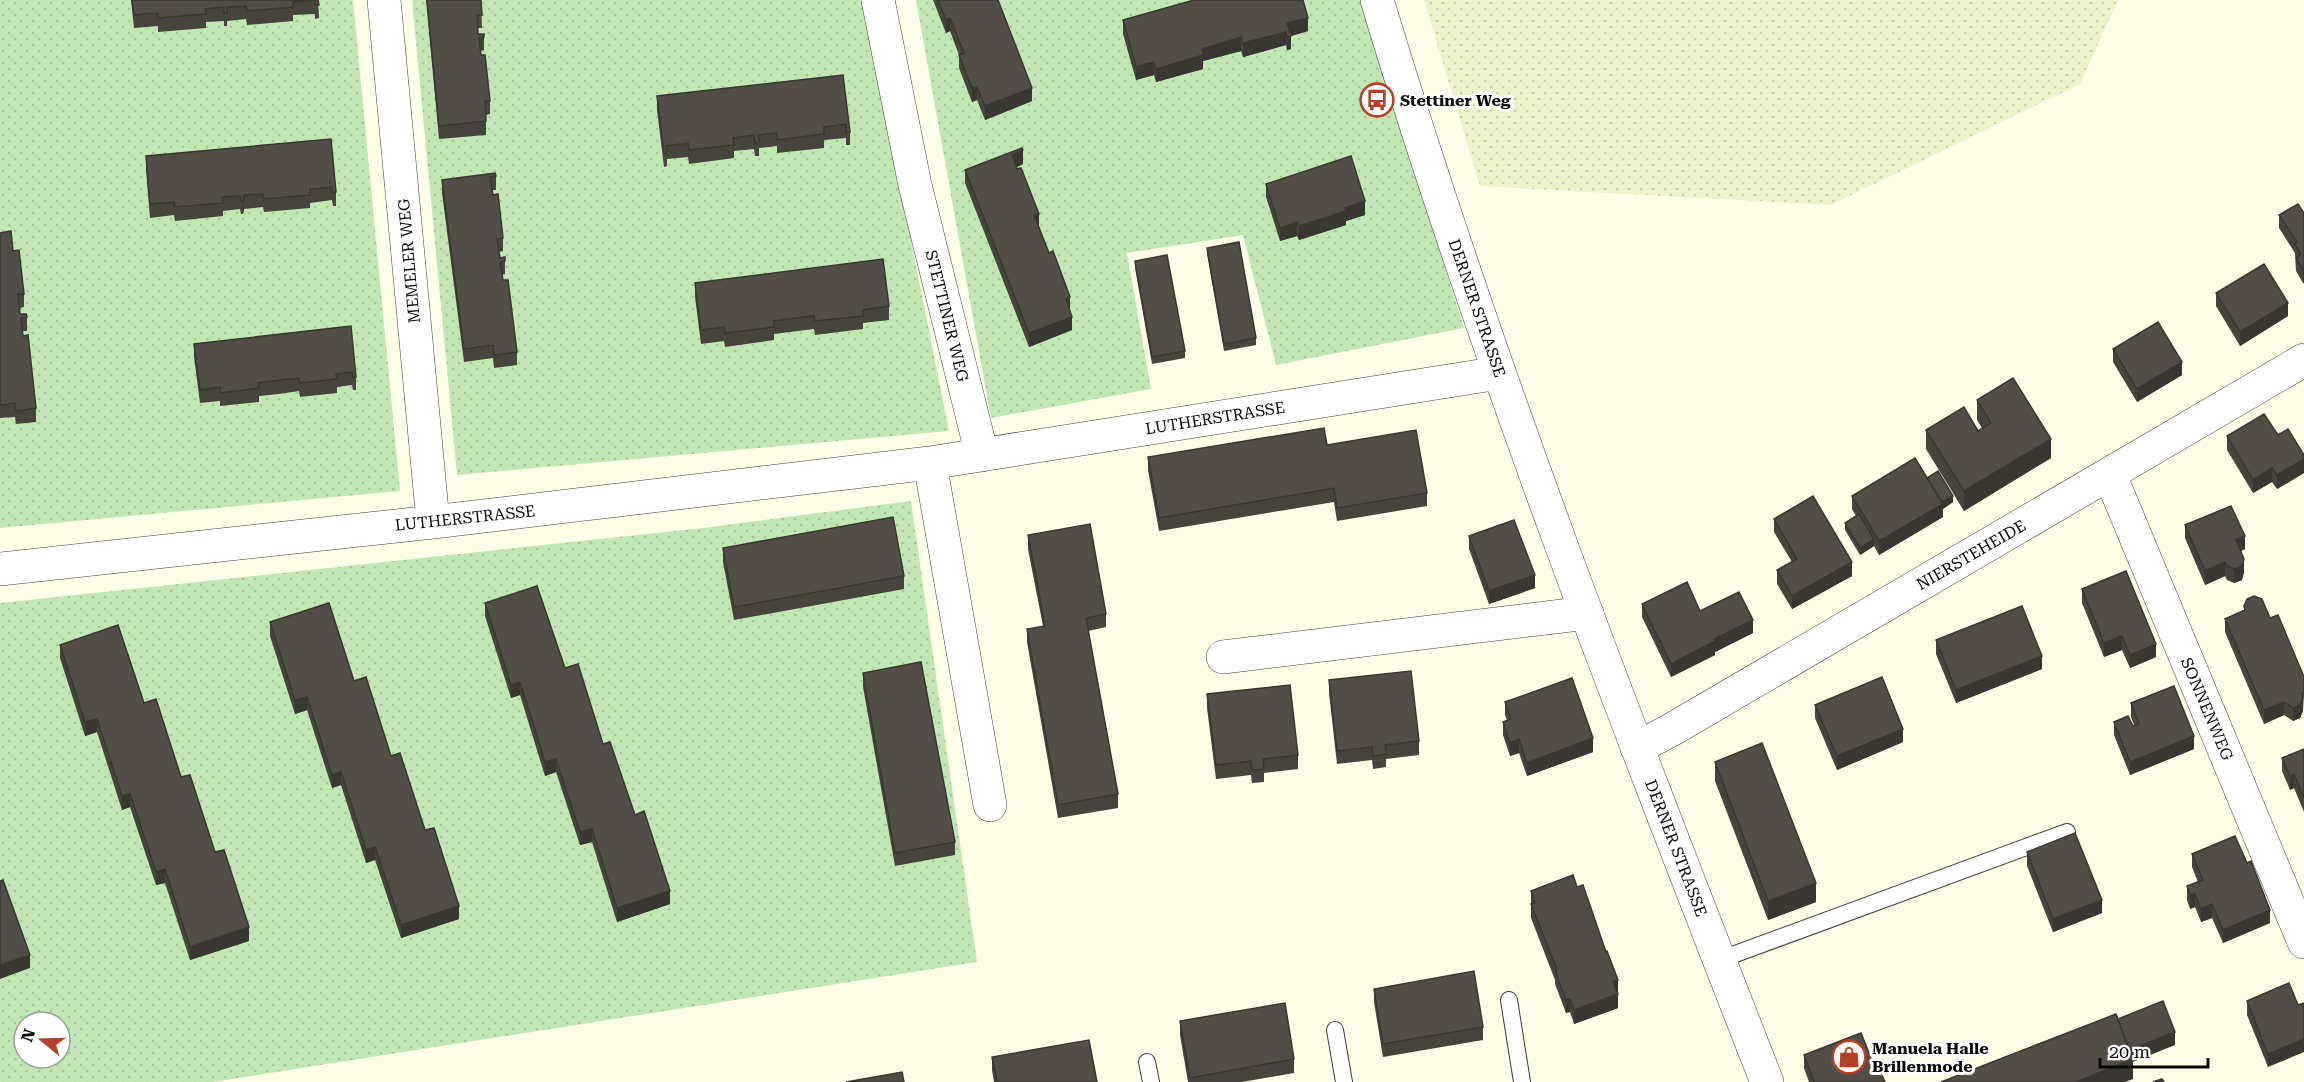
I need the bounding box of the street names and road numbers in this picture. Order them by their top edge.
street label: MEMELER WEG [394,197,424,324]
street label: DERNER STRASSE [1444,236,1510,380]
street label: STETTINER WEG [921,248,973,384]
street label: LUTHERSTRASSE [1144,398,1286,438]
street label: LUTHERSTRASSE [394,501,536,535]
street label: NIERSTEHEIDE [1913,516,2029,594]
street label: SONNENWEG [2177,655,2237,764]
street label: DERNER STRASSE [1641,777,1711,919]

